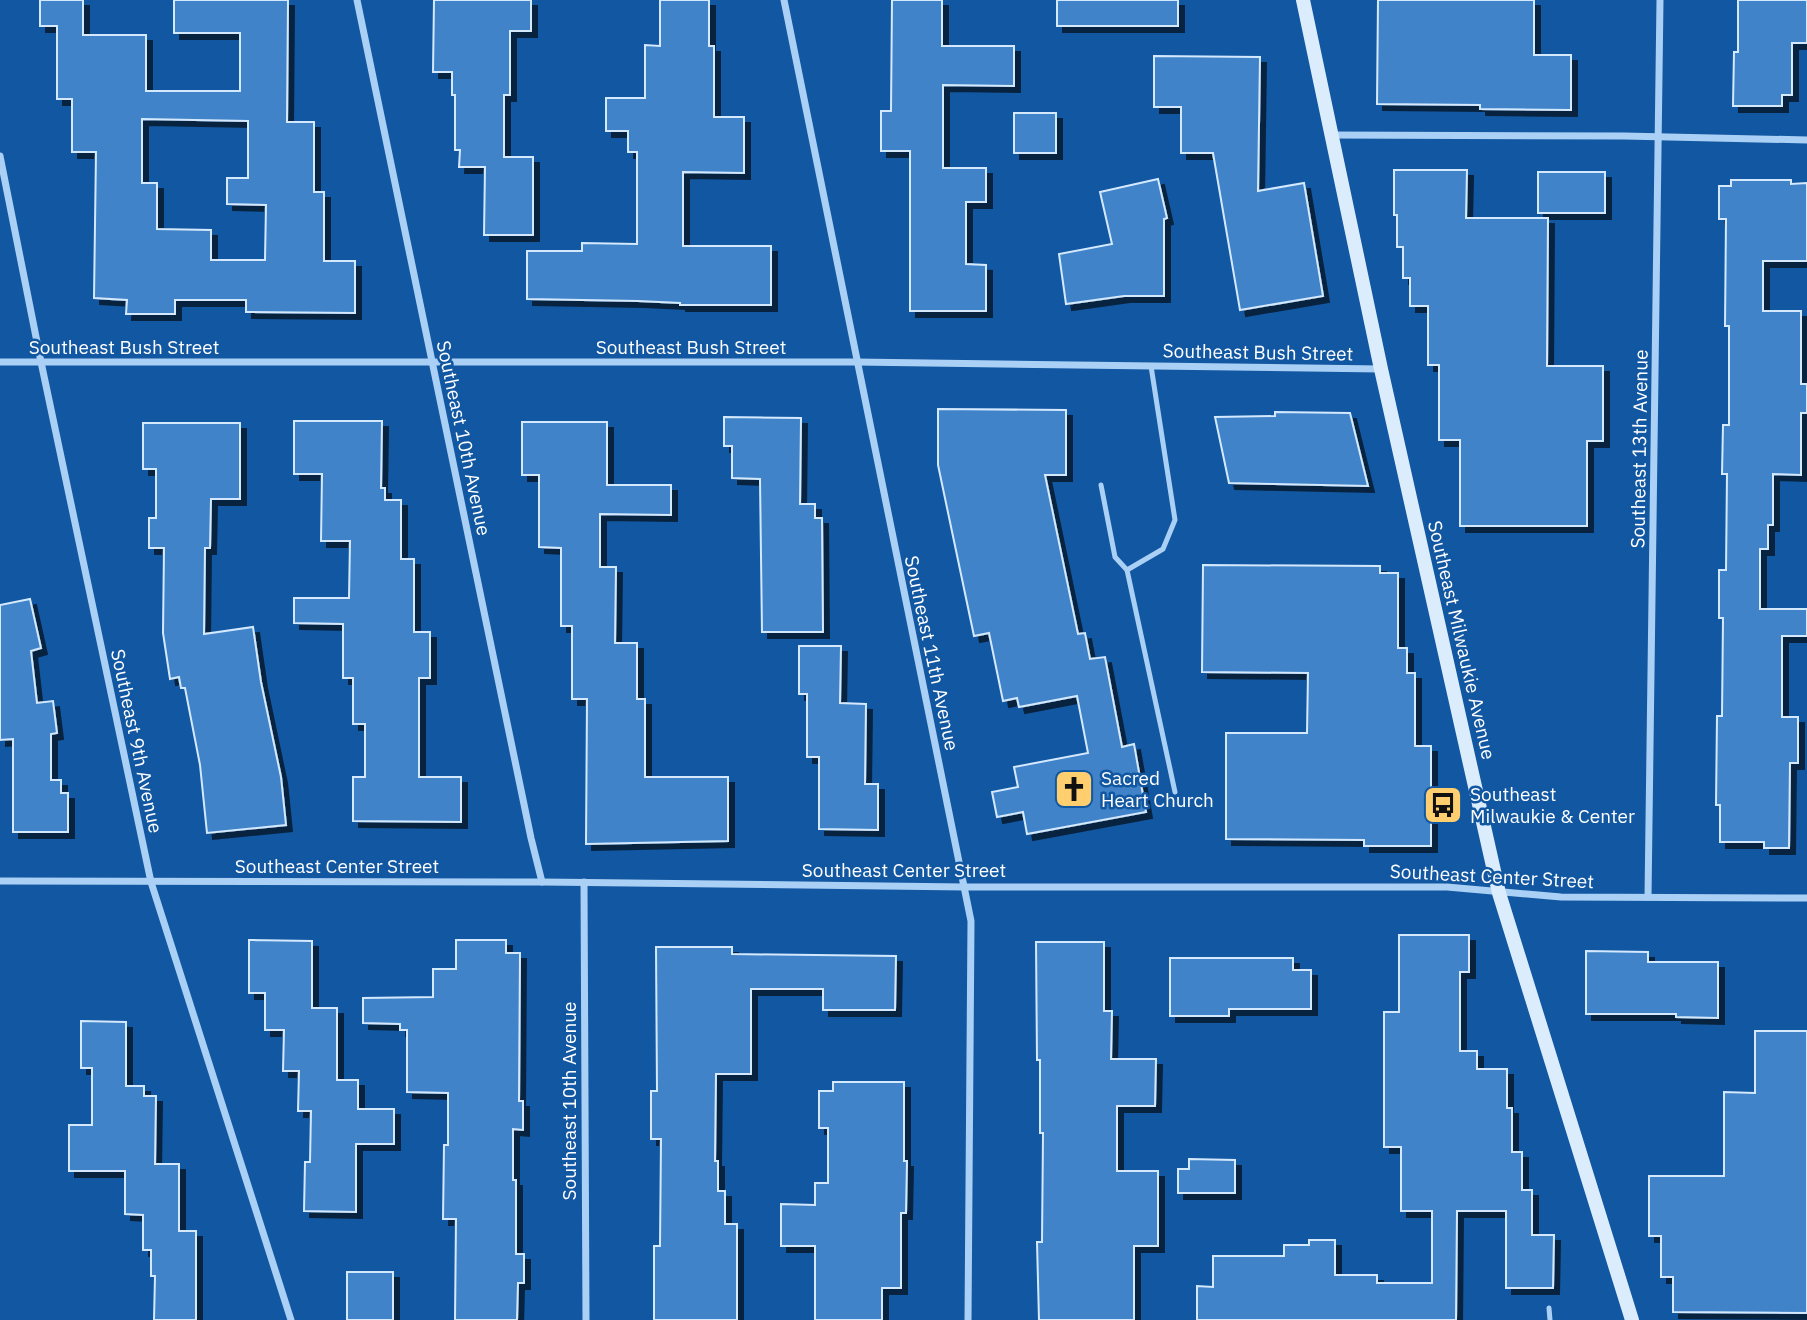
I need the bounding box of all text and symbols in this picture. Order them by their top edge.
street label: Southeast Bush Street [29,335,219,359]
street label: Southeast Bush Street [596,335,786,359]
street label: Southeast 10th Avenue [432,338,496,538]
street label: Southeast Bush Street [1162,338,1354,366]
street label: Southeast 13th Avenue [1625,349,1653,549]
street label: Southeast Milwaukie Avenue [1423,518,1501,762]
street label: Southeast 11th Avenue [900,553,964,753]
street label: Southeast 9th Avenue [106,647,168,835]
place label: Sacred Heart Church [1101,766,1214,812]
church icon: Sacred Heart Church [1053,768,1095,810]
place label: Southeast Milwaukie & Center [1470,782,1635,828]
bus stop icon: Southeast Milwaukie & Center [1422,784,1464,826]
street label: Southeast Center Street [235,854,439,878]
street label: Southeast Center Street [802,858,1006,882]
street label: Southeast Center Street [1389,859,1595,893]
street label: Southeast 10th Avenue [557,1002,581,1200]

